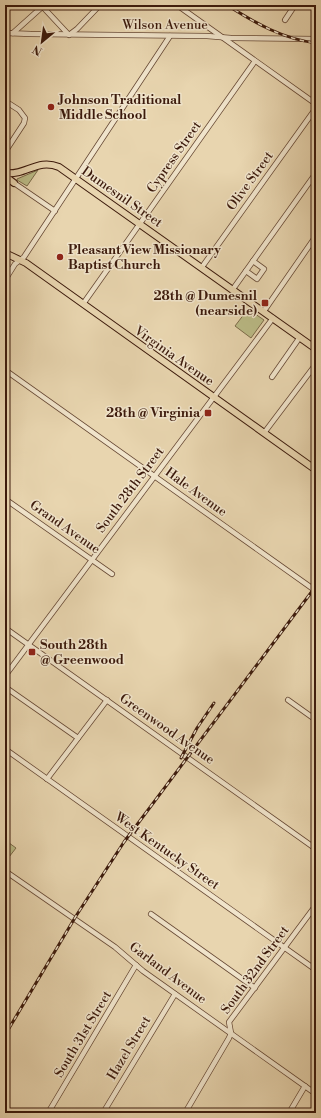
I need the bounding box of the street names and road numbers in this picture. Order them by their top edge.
street label: Wilson Avenue [121,17,208,33]
street label: Cypress Street [143,118,205,196]
street label: Olive Street [223,148,277,214]
street label: Dumesnil Street [78,163,166,231]
street label: Virginia Avenue [130,322,217,390]
street label: South 28th Street [93,444,168,536]
street label: Hale Avenue [162,464,231,520]
street label: Grand Avenue [27,497,104,557]
street label: Greenwood Avenue [116,690,218,768]
street label: West Kentucky Street [111,808,223,893]
street label: South 32nd Street [218,922,293,1017]
street label: Garland Avenue [126,939,210,1008]
street label: South 31st Street [51,987,115,1080]
street label: Hazel Street [104,1013,155,1083]

